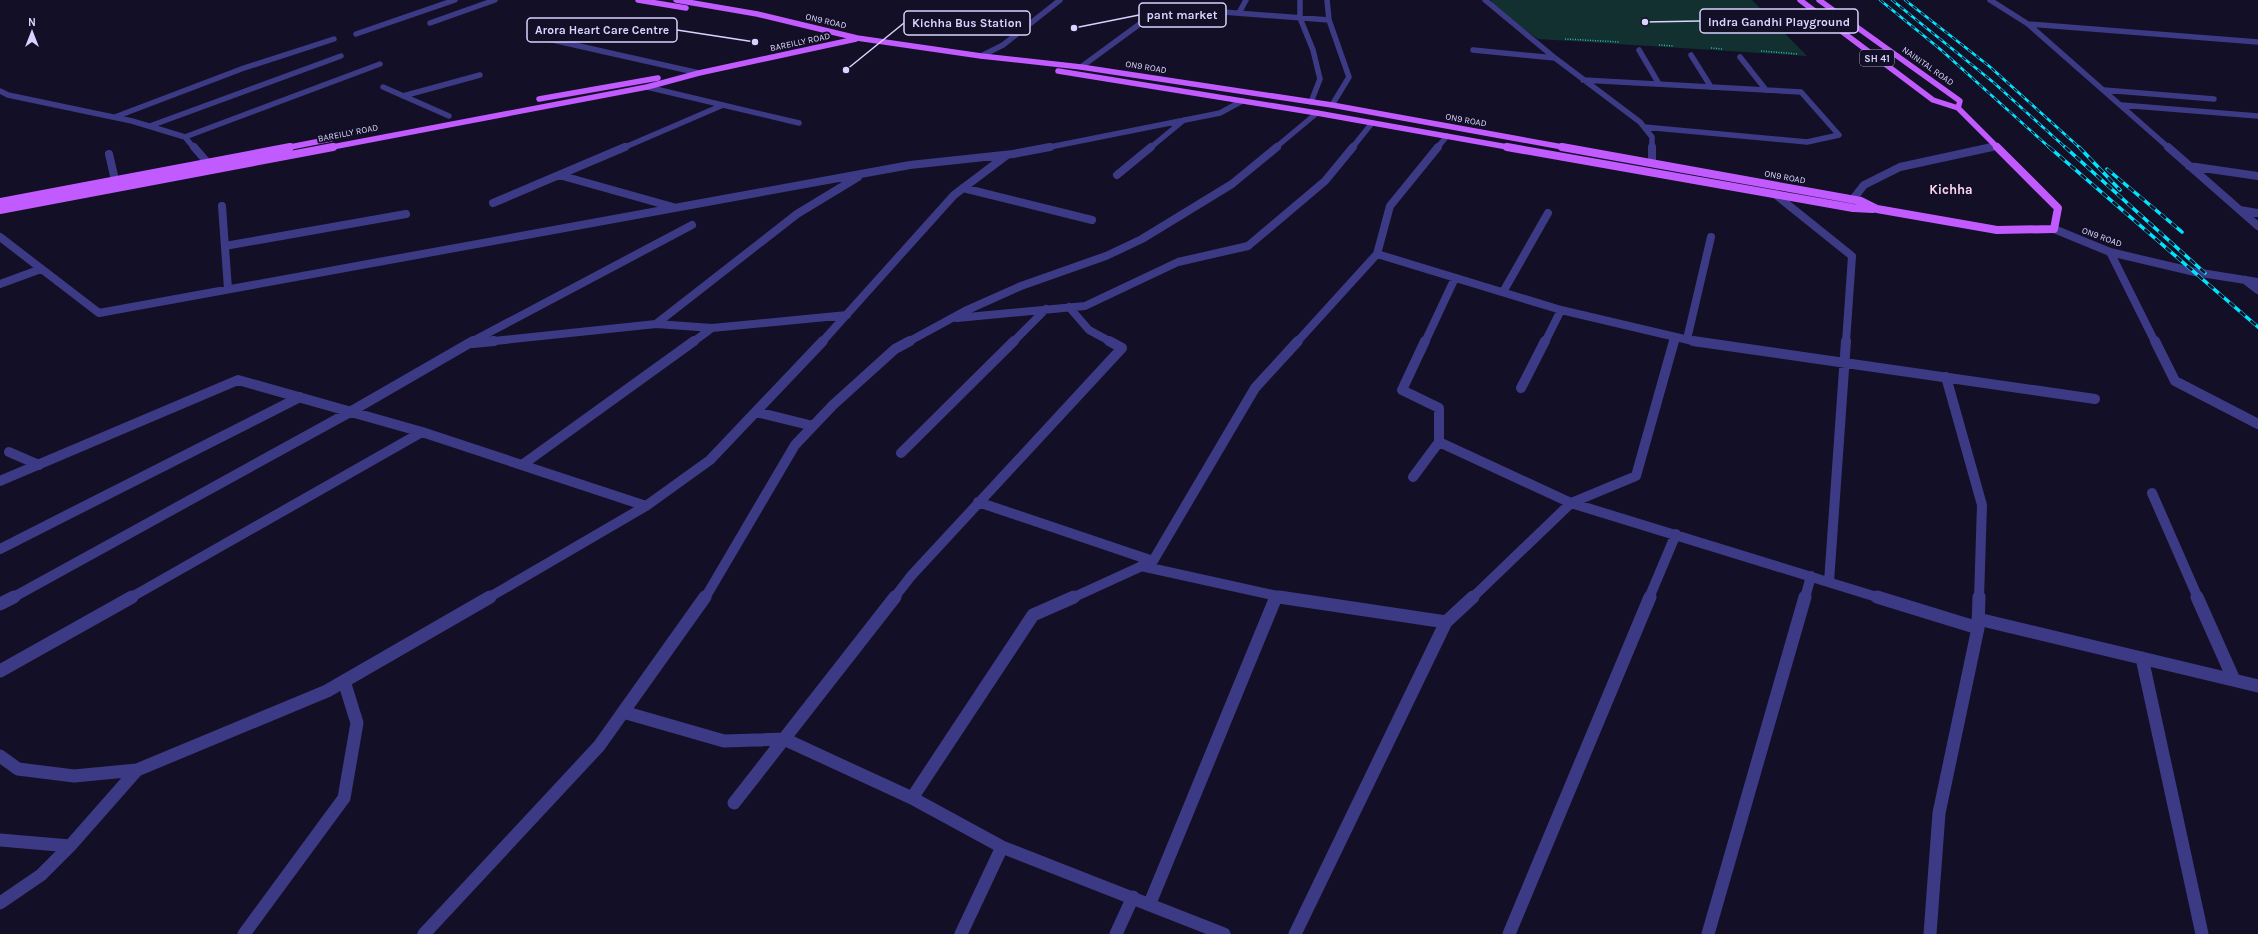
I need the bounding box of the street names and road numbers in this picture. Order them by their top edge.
street label: ON9 ROAD [805,11,848,31]
street label: BAREILLY ROAD [769,31,831,53]
street label: NAINITAL ROAD [1900,45,1956,88]
road number: SH 41 [1860,50,1894,66]
street label: ON9 ROAD [1125,59,1167,75]
street label: ON9 ROAD [1445,111,1487,129]
street label: BAREILLY ROAD [317,122,379,144]
street label: ON9 ROAD [1764,168,1806,186]
street label: ON9 ROAD [2081,225,2123,249]

